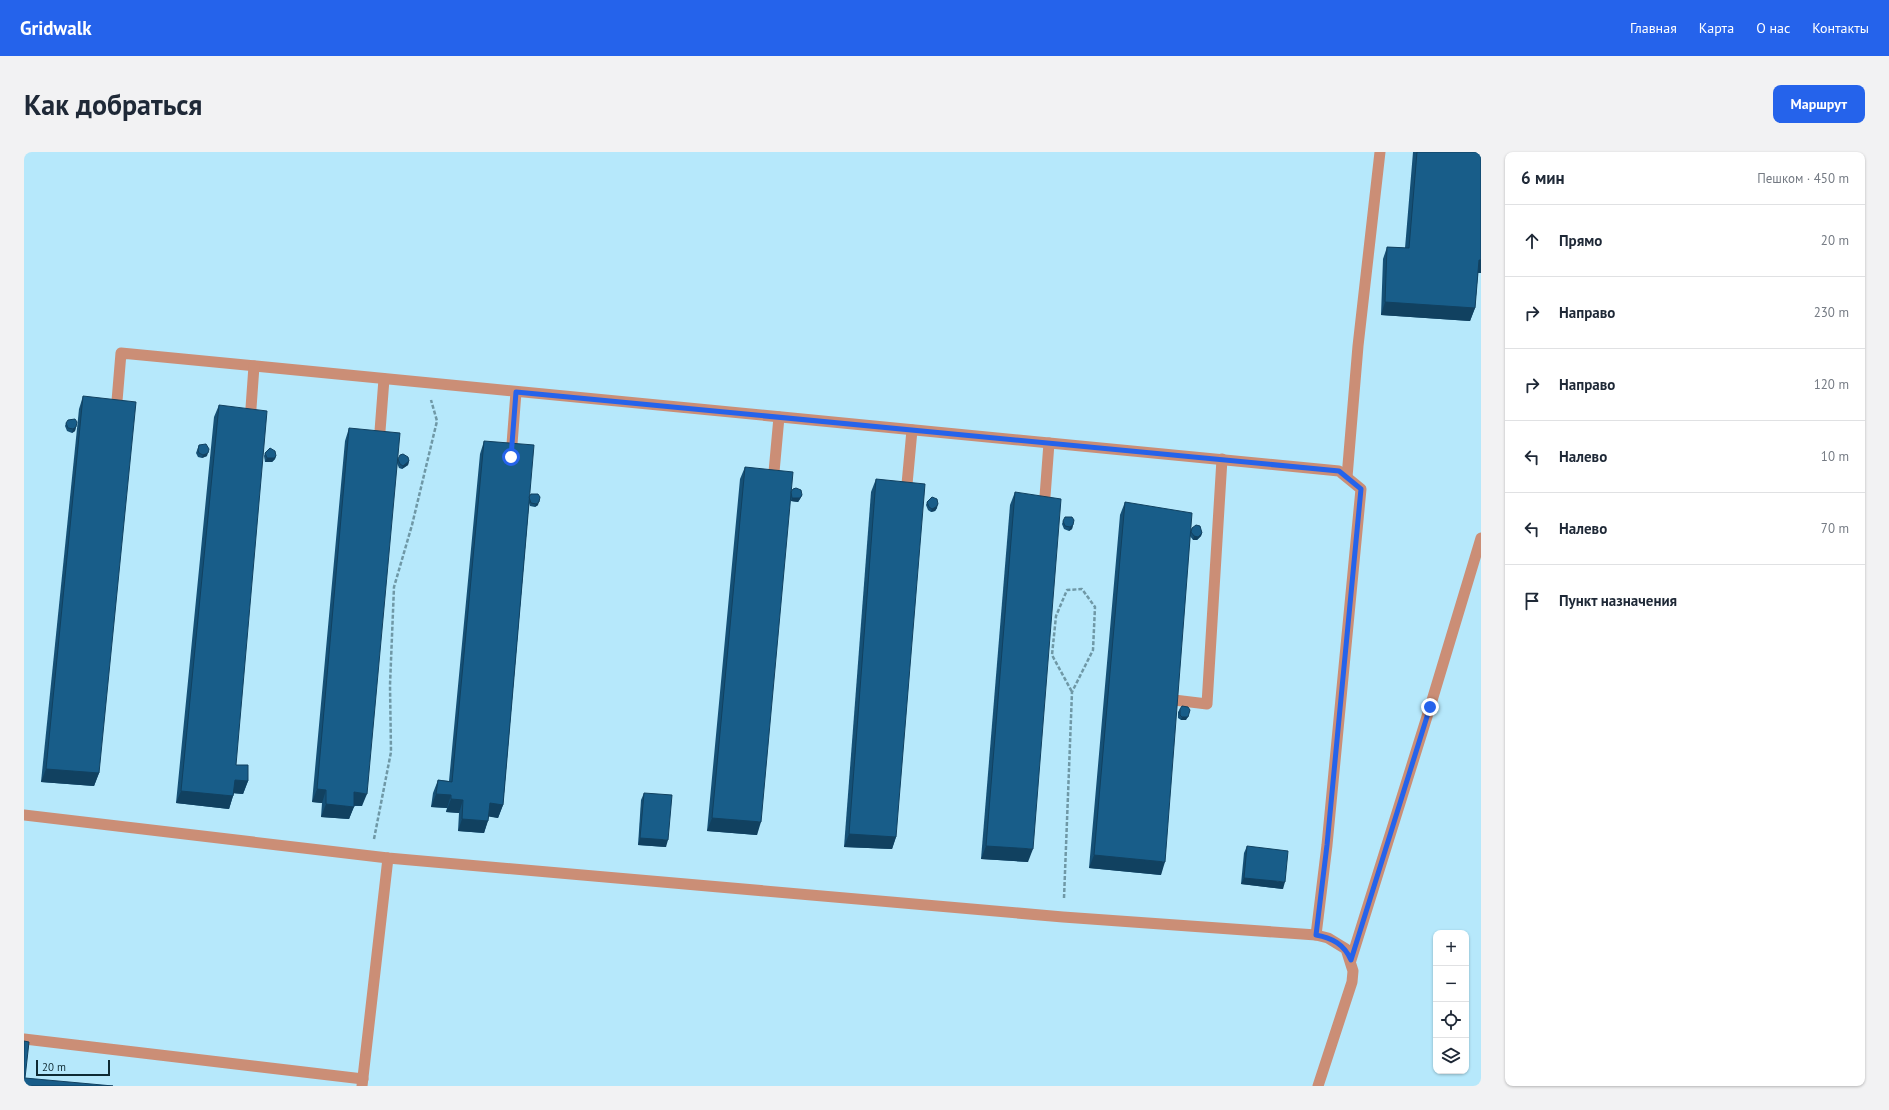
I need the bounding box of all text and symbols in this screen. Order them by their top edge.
text: Gridwalk [20,16,92,40]
text: Главная [1630,19,1677,37]
text: Карта [1699,19,1734,37]
text: О нас [1756,19,1790,37]
text: Контакты [1812,19,1869,37]
button: Маршрут [1773,85,1865,123]
text: Как добраться [24,86,202,123]
text: 6 мин [1521,167,1565,189]
text: Пешком · 450 m [1757,170,1849,187]
icon: ahead [1521,230,1543,252]
text: Прямо [1559,231,1602,250]
text: 20 m [1821,232,1849,249]
icon: right [1521,302,1543,324]
text: Направо [1559,303,1615,322]
text: 230 m [1814,304,1849,321]
icon: right [1521,374,1543,396]
text: Направо [1559,375,1615,394]
text: 120 m [1814,376,1849,393]
icon: left [1521,446,1543,468]
text: Налево [1559,447,1607,466]
route start [502,448,520,466]
text: 10 m [1821,448,1849,465]
icon: left [1521,518,1543,540]
text: Налево [1559,519,1607,538]
text: 70 m [1821,520,1849,537]
icon: arrive [1521,590,1543,612]
text: Пункт назначения [1559,591,1677,610]
route end [1421,698,1439,716]
map controls [1433,930,1469,1074]
button: + [1433,930,1469,966]
button: − [1433,966,1469,1002]
button: locate [1433,1002,1469,1038]
button: layers [1433,1038,1469,1074]
scale bar [36,1058,110,1077]
text: 20 m [42,1060,66,1074]

